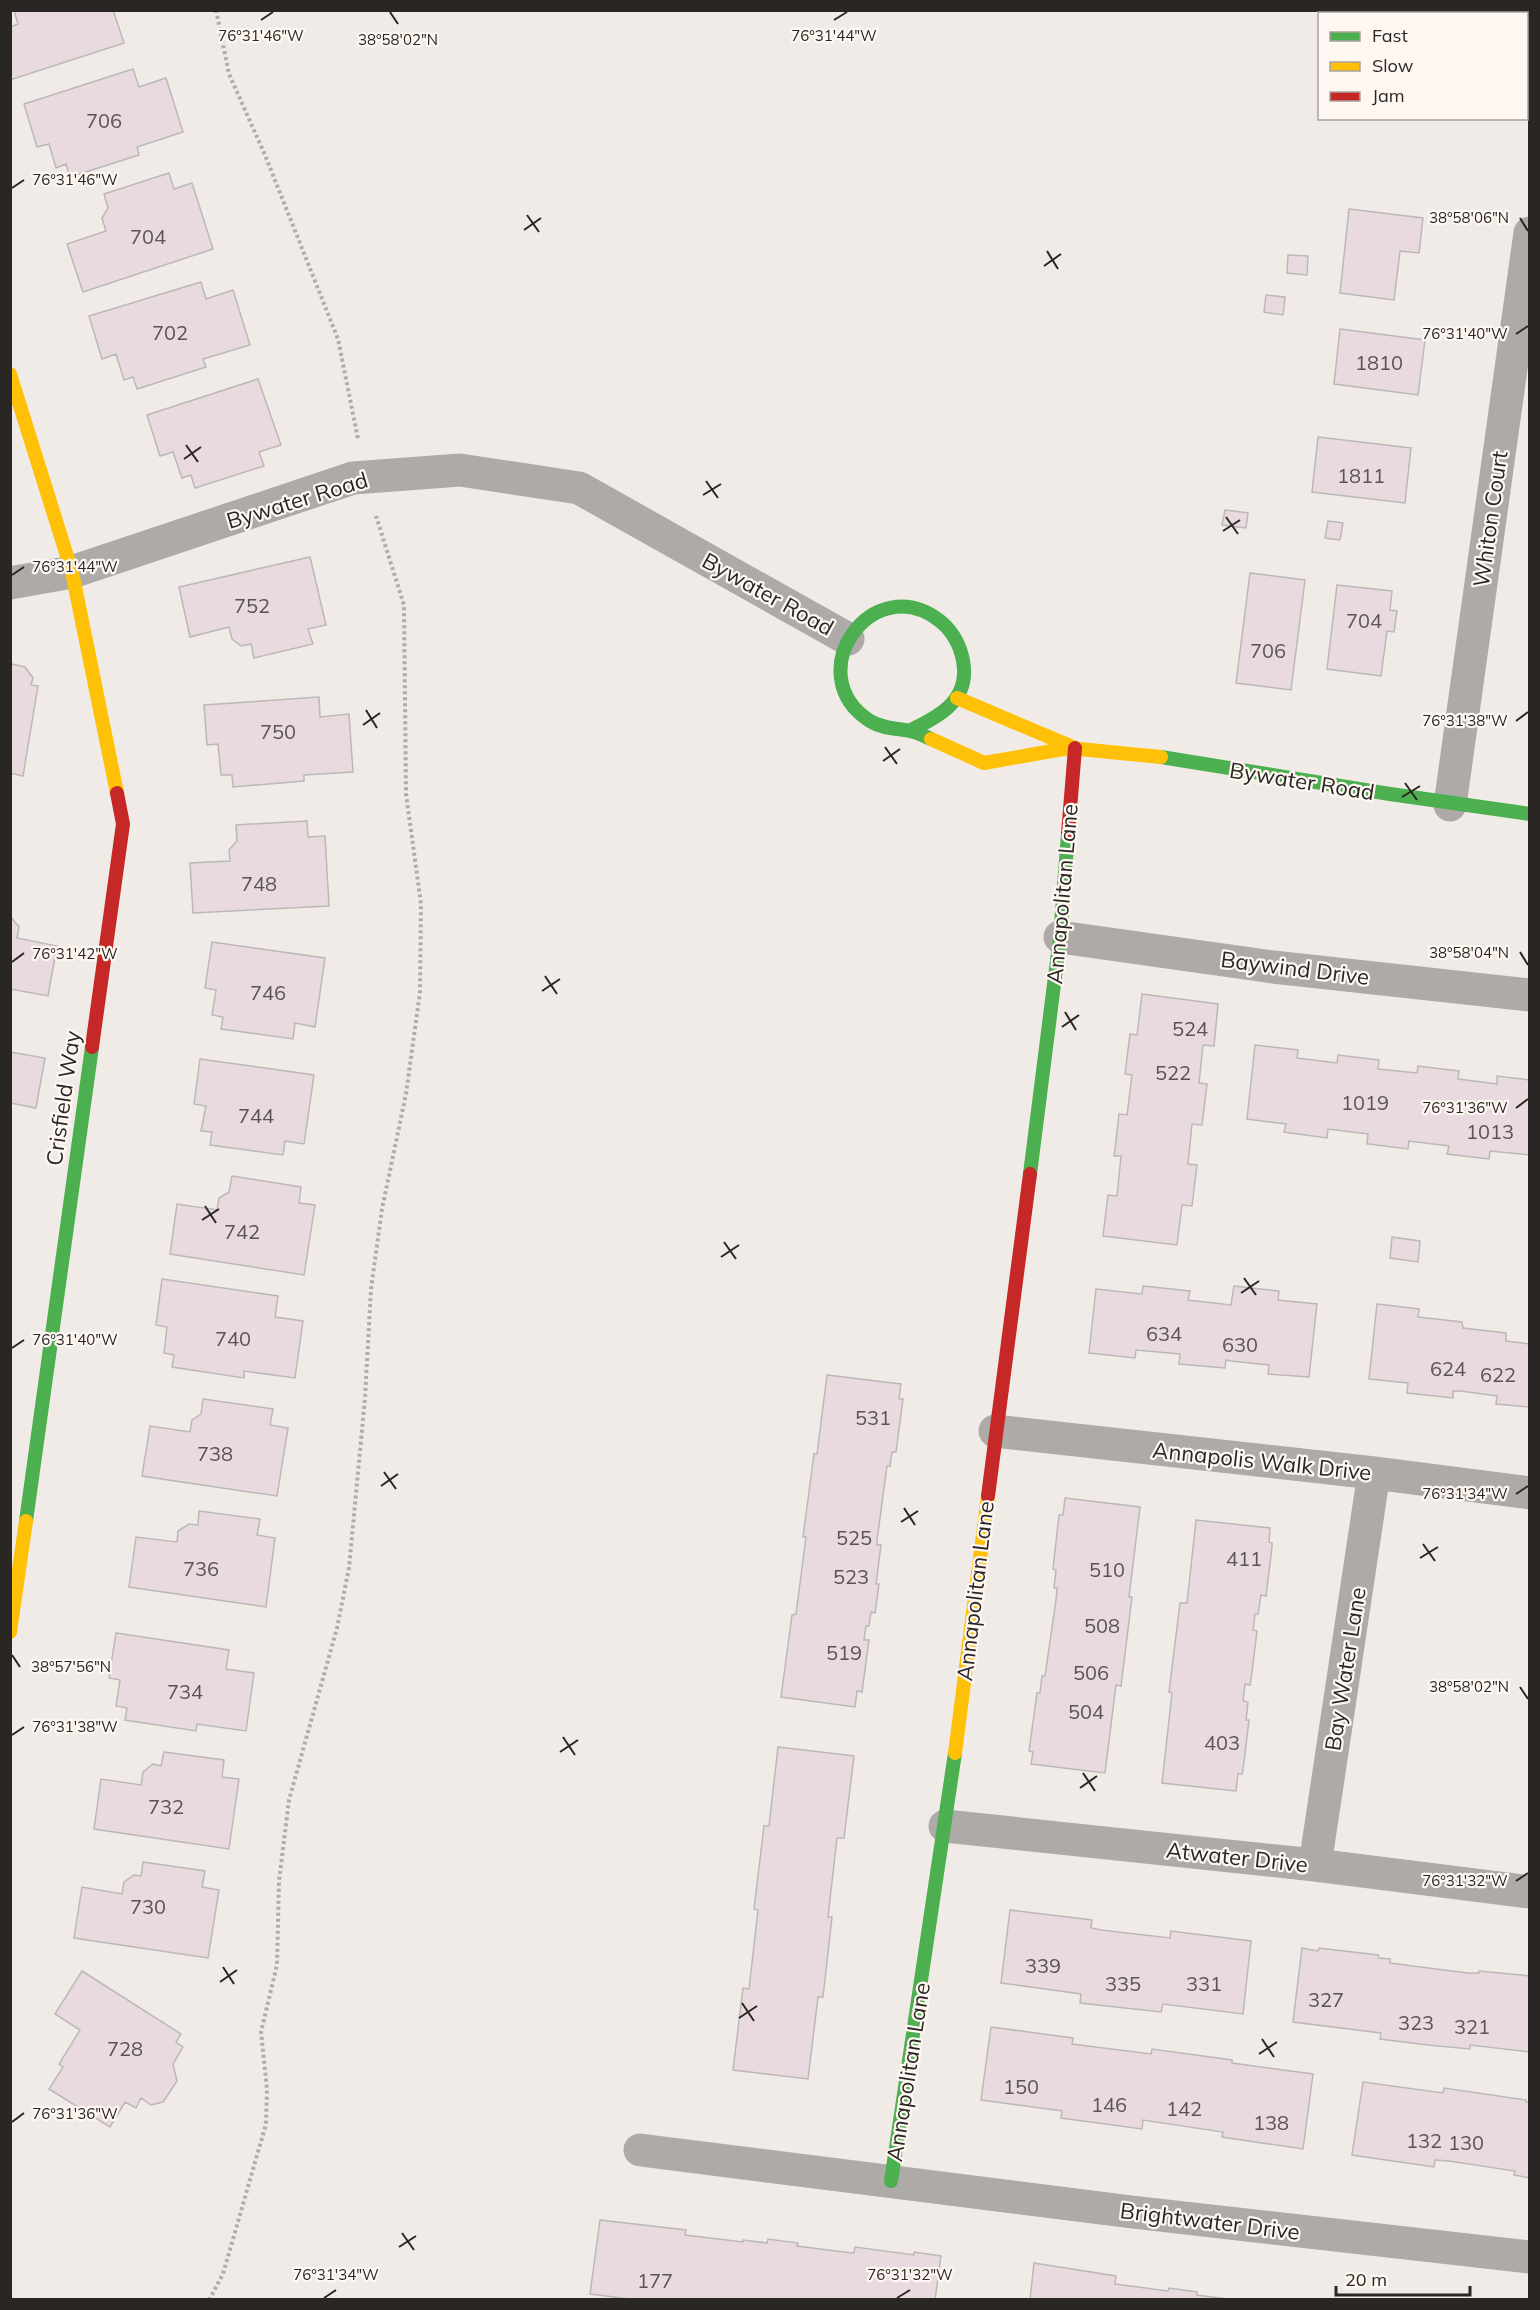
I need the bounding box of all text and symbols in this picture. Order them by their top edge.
legend [1318,12,1528,120]
text: Fast [1372,24,1408,47]
text: 76°31'46"W [218,26,304,45]
text: 76°31'44"W [791,26,877,45]
text: 38°58'02"N [358,30,438,49]
text: Slow [1372,54,1414,77]
text: Jam [1372,84,1405,107]
house number: 706 [86,108,122,133]
text: 76°31'46"W [32,170,118,189]
text: 38°58'06"N [1429,208,1509,227]
house number: 704 [130,224,166,249]
house number: 702 [152,320,188,345]
text: 76°31'40"W [1422,324,1508,343]
house number: 1810 [1355,350,1403,375]
street label: Whiton Court [1467,449,1513,589]
house number: 1811 [1337,463,1385,488]
street label: Bywater Road [223,465,371,535]
street label: Bywater Road [697,546,839,642]
text: 76°31'44"W [32,557,118,576]
house number: 752 [234,593,270,618]
house number: 704 [1346,608,1382,633]
house number: 706 [1250,638,1286,663]
text: 76°31'38"W [1422,711,1508,730]
house number: 750 [260,719,296,744]
street label: Bywater Road [1228,756,1376,806]
street label: Annapolitan Lane [1040,803,1084,985]
house number: 748 [241,871,277,896]
text: 38°58'04"N [1429,943,1509,962]
text: 76°31'42"W [32,944,118,963]
street label: Baywind Drive [1219,945,1371,991]
house number: 746 [250,980,286,1005]
house number: 524 [1172,1016,1208,1041]
street label: Crisfield Way [40,1028,86,1167]
house number: 522 [1155,1060,1191,1085]
house number: 1019 [1341,1090,1389,1115]
text: 76°31'36"W [1422,1098,1508,1117]
house number: 744 [238,1103,274,1128]
house number: 1013 [1466,1119,1514,1144]
house number: 742 [224,1219,260,1244]
house number: 634 [1146,1321,1182,1346]
house number: 740 [215,1326,251,1351]
text: 76°31'40"W [32,1330,118,1349]
house number: 630 [1222,1332,1258,1357]
house number: 624 [1430,1356,1466,1381]
house number: 622 [1480,1362,1516,1387]
house number: 531 [855,1405,891,1430]
street label: Annapolis Walk Drive [1151,1436,1373,1486]
house number: 738 [197,1441,233,1466]
text: 76°31'34"W [1422,1484,1508,1503]
street label: Annapolitan Lane [950,1499,1000,1683]
house number: 525 [836,1525,872,1550]
house number: 411 [1226,1546,1262,1571]
house number: 736 [183,1556,219,1581]
house number: 510 [1089,1557,1125,1582]
house number: 523 [833,1564,869,1589]
street label: Bay Water Lane [1318,1585,1372,1753]
house number: 508 [1084,1613,1120,1638]
house number: 519 [826,1640,862,1665]
text: 38°57'56"N [31,1657,111,1676]
house number: 506 [1073,1660,1109,1685]
text: 38°58'02"N [1429,1677,1509,1696]
house number: 734 [167,1679,203,1704]
house number: 504 [1068,1699,1104,1724]
text: 76°31'38"W [32,1717,118,1736]
house number: 403 [1204,1730,1240,1755]
house number: 732 [148,1794,184,1819]
street label: Atwater Drive [1165,1836,1309,1878]
text: 76°31'32"W [1422,1871,1508,1890]
house number: 730 [130,1894,166,1919]
house number: 339 [1025,1953,1061,1978]
house number: 335 [1105,1971,1141,1996]
house number: 331 [1186,1971,1222,1996]
street label: Annapolitan Lane [880,1980,936,2164]
house number: 327 [1308,1987,1344,2012]
house number: 323 [1398,2010,1434,2035]
house number: 321 [1454,2014,1490,2039]
house number: 728 [107,2036,143,2061]
house number: 150 [1003,2074,1039,2099]
house number: 146 [1091,2092,1127,2117]
house number: 142 [1166,2096,1202,2121]
text: 76°31'36"W [32,2104,118,2123]
house number: 138 [1253,2110,1289,2135]
house number: 132 [1406,2128,1442,2153]
house number: 130 [1448,2130,1484,2155]
street label: Brightwater Drive [1119,2196,1301,2246]
scale bar [1336,2259,1470,2297]
text: 76°31'34"W [293,2265,379,2284]
text: 76°31'32"W [867,2265,953,2284]
house number: 177 [637,2268,673,2293]
text: 20 m [1345,2268,1387,2291]

